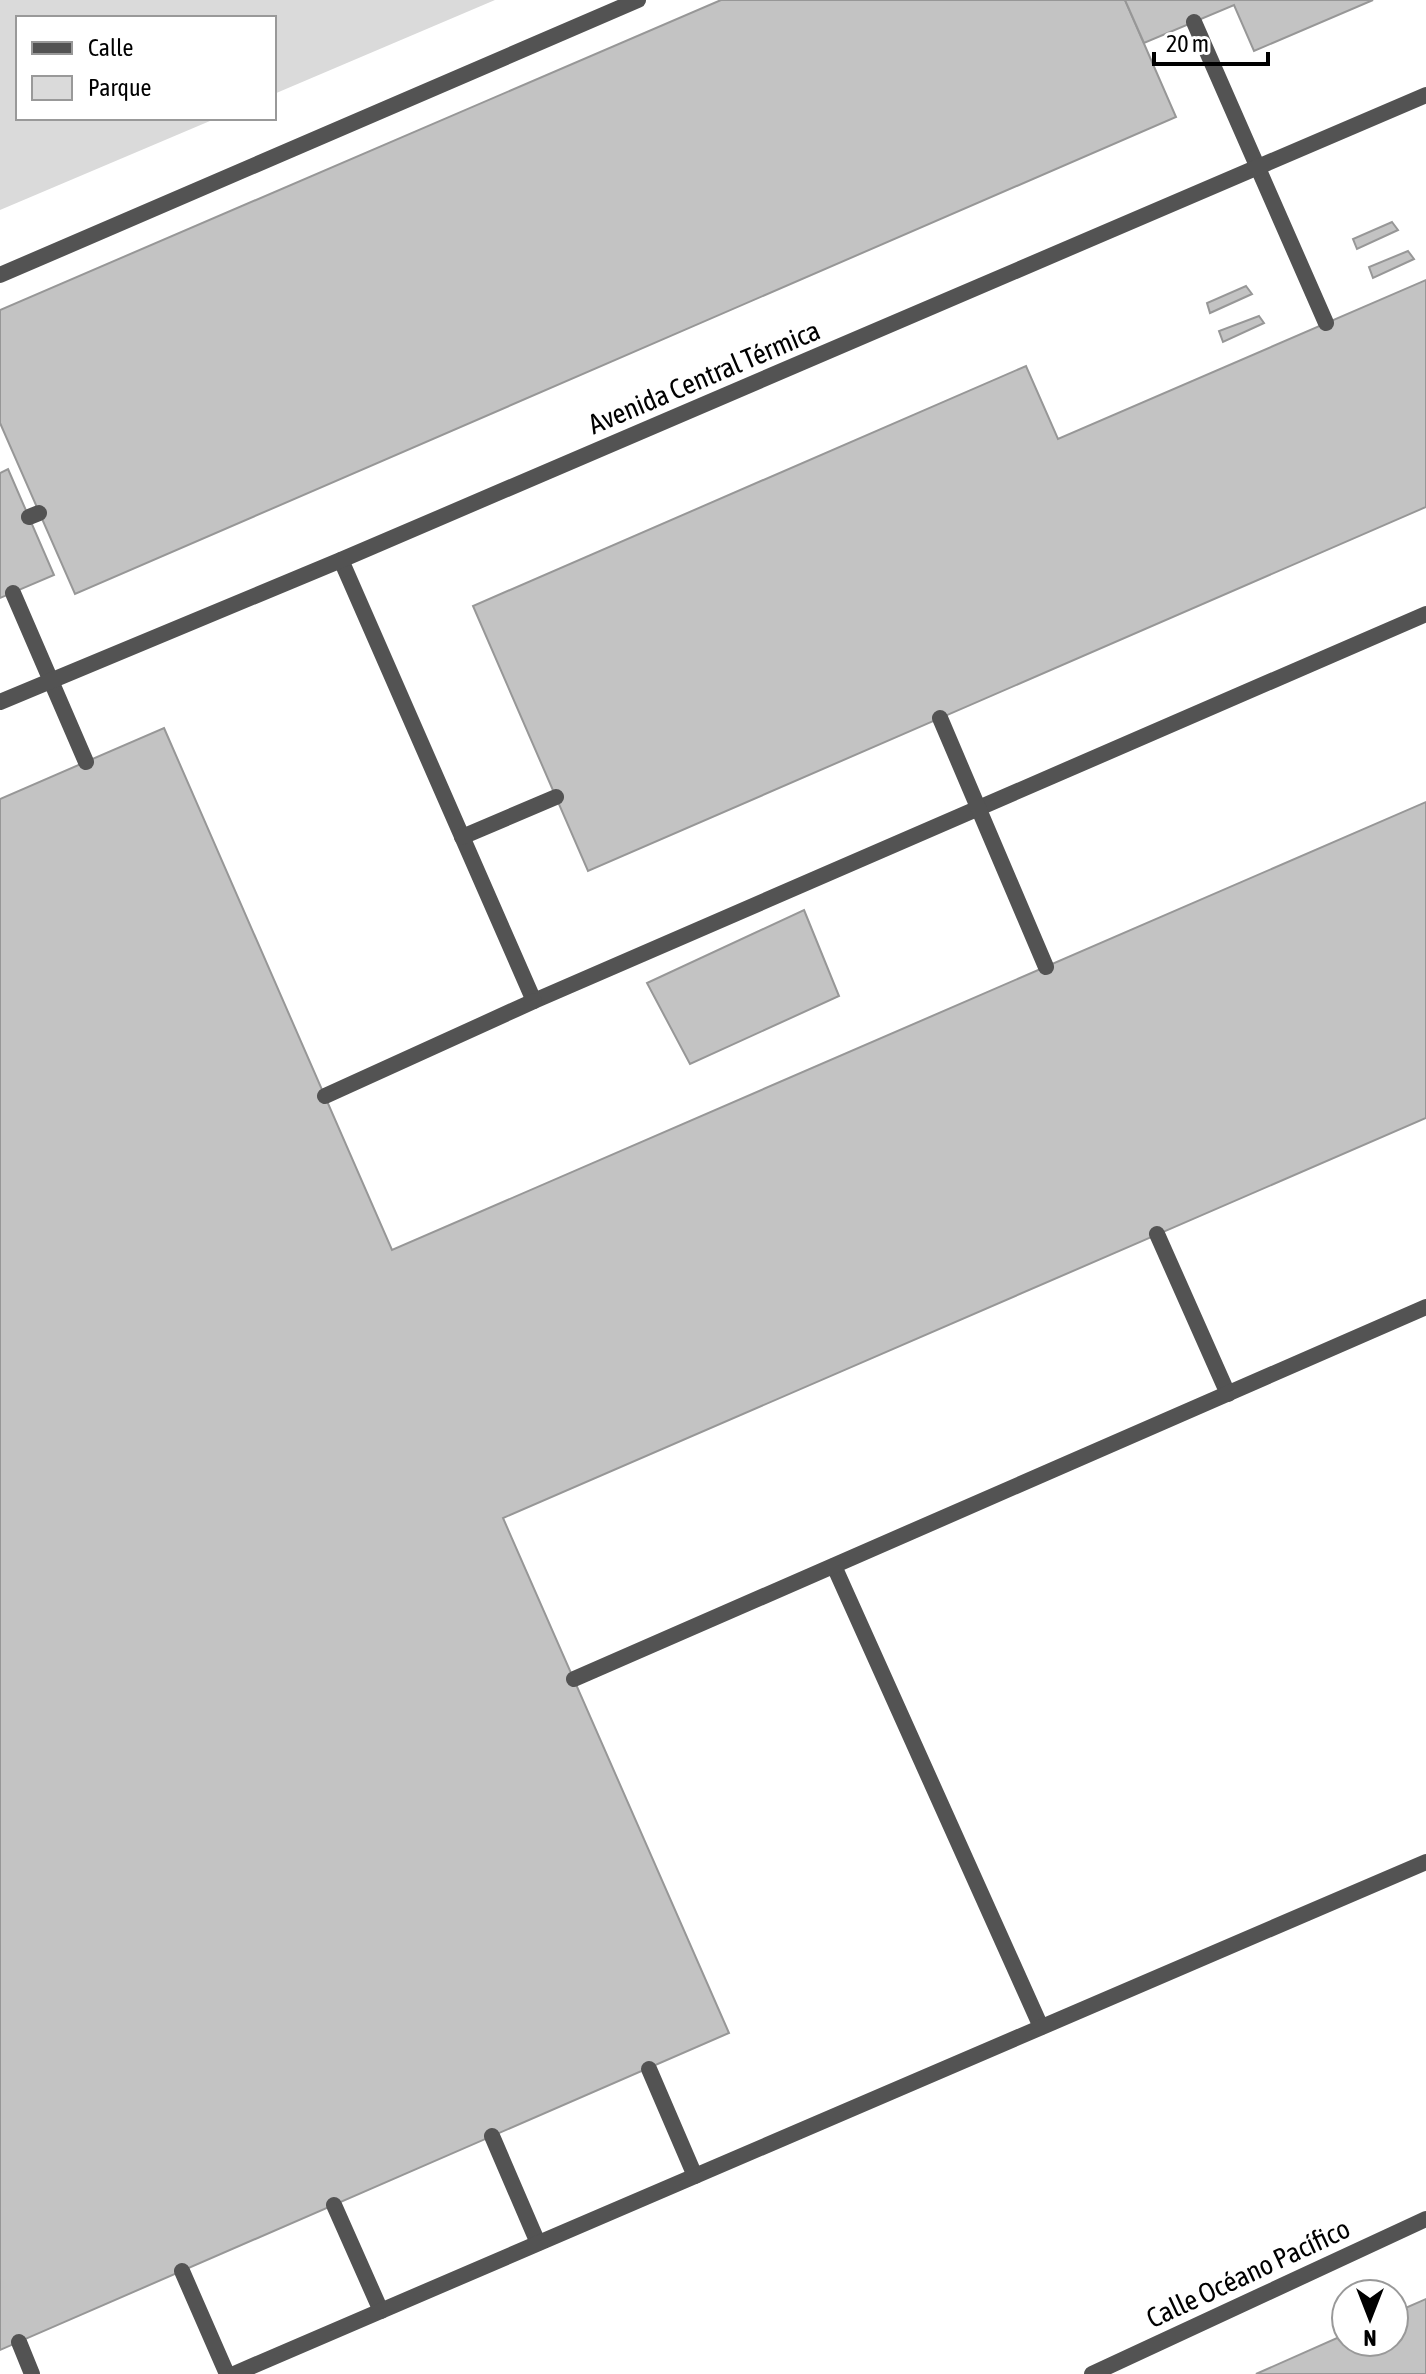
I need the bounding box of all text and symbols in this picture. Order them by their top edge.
legend [16,16,276,120]
scale bar [1154,16,1268,66]
text: 20 m [1166,30,1209,57]
text: Calle [88,34,133,61]
text: Parque [88,74,151,101]
street label: Avenida Central Térmica [583,314,825,440]
street label: Calle Océano Pacífico [1141,2212,1355,2334]
north arrow [1330,2278,1410,2358]
text: N [1364,2325,1376,2351]

